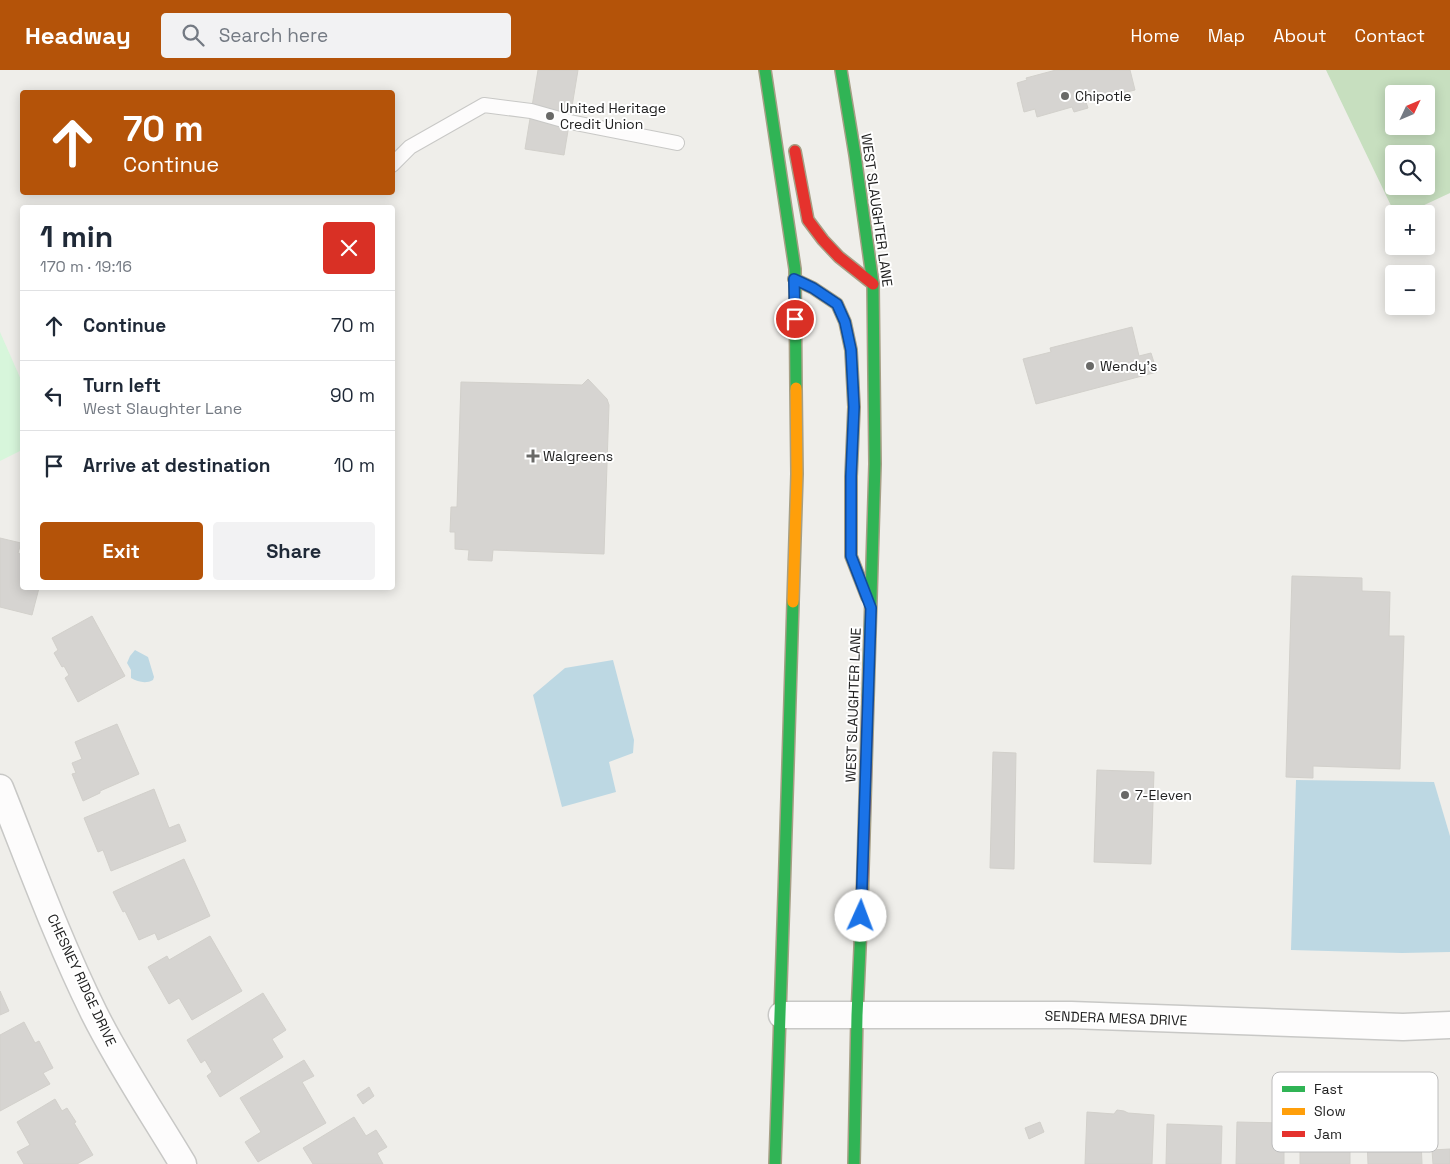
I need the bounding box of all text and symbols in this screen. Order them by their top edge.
search box [161,13,511,58]
text: Headway [25,20,131,51]
icon: search [179,21,207,49]
text: Search here [219,23,328,48]
text: Home [1131,24,1180,47]
text: Map [1208,24,1245,47]
text: About [1273,24,1327,47]
text: Contact [1355,24,1425,47]
north arrow [1385,85,1435,135]
map controls [1385,85,1435,315]
place label: Chipotle [1075,87,1132,105]
marker: Chipotle [1059,90,1071,102]
place label: United Heritage Credit Union [560,99,666,133]
text: 70 m [123,107,204,151]
icon: ahead [40,110,105,175]
marker: United Heritage Credit Union [544,110,556,122]
street label: WEST SLAUGHTER LANE [857,132,897,288]
button: search [1385,145,1435,195]
text: Continue [123,150,219,178]
button: + [1385,205,1435,255]
text: 1 min [40,217,113,256]
button: close [323,222,375,274]
text: 170 m · 19:16 [40,256,132,277]
button: − [1385,265,1435,315]
pin [774,298,816,340]
icon: arrive [781,305,809,333]
icon: ahead [40,312,68,340]
text: Continue [83,313,166,338]
text: 70 m [331,313,375,338]
place label: Wendy's [1100,357,1157,375]
marker: Wendy's [1084,360,1096,372]
text: Turn left [83,373,161,398]
icon: left [40,382,68,410]
text: 90 m [330,383,375,408]
text: West Slaughter Lane [83,398,242,419]
place label: Walgreens [543,447,613,465]
marker: Walgreens [527,450,539,462]
icon: arrive [40,452,68,480]
text: Arrive at destination [83,453,271,478]
text: 10 m [334,453,375,478]
button: Exit [40,522,203,580]
button: Share [213,522,375,580]
street label: WEST SLAUGHTER LANE [841,627,865,783]
place label: 7-Eleven [1135,786,1192,804]
marker: 7-Eleven [1119,789,1131,801]
position arrow [834,889,886,941]
street label: CHESNEY RIDGE DRIVE [43,911,121,1049]
street label: SENDERA MESA DRIVE [1044,1007,1188,1029]
legend [1272,1072,1438,1152]
text: Fast [1314,1080,1343,1098]
text: Slow [1314,1102,1346,1120]
text: Jam [1314,1125,1342,1143]

